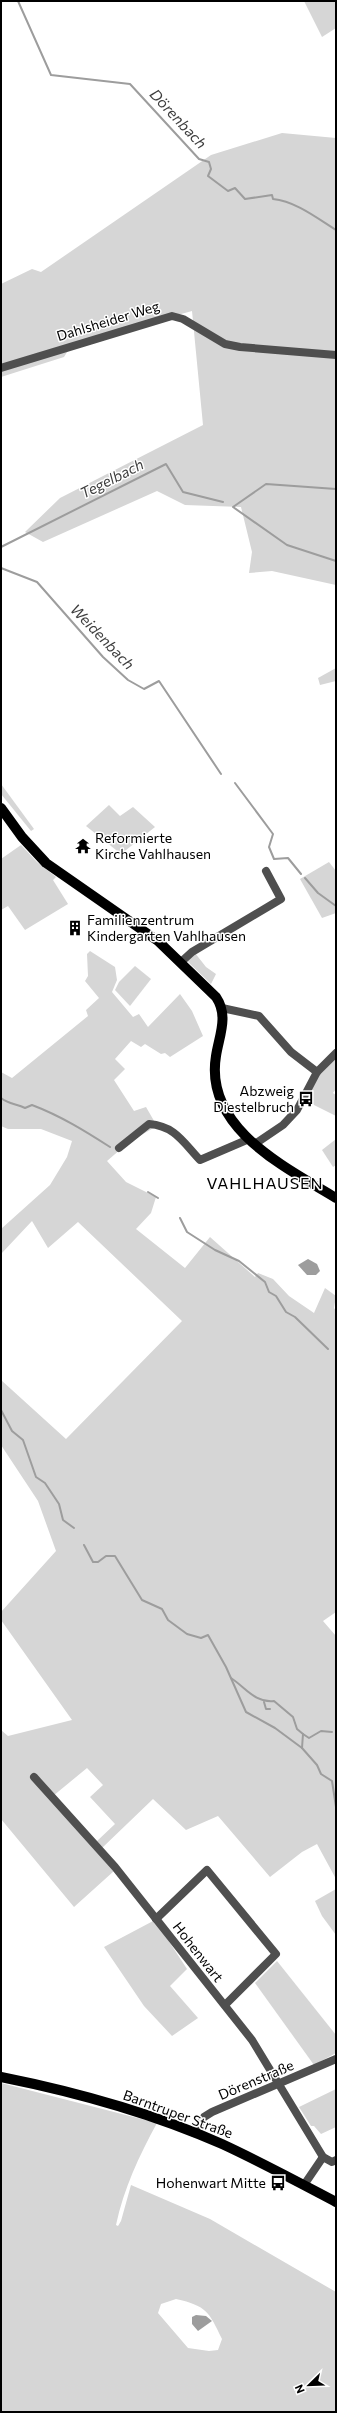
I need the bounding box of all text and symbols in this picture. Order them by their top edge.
water label: Dörenbach [147,85,211,152]
street label: Dahlsheider Weg [54,297,162,344]
water label: Tegelbach [77,454,146,502]
water label: Weidenbach [67,600,138,673]
place label: Reformierte Kirche Vahlhausen [95,829,211,862]
temple icon: Reformierte Kirche Vahlhausen [74,837,92,855]
place label: Familienzentrum Kindergarten Vahlhausen [87,911,246,944]
building icon: Familienzentrum Kindergarten Vahlhausen [66,919,84,937]
place label: Abzweig Diestelbruch [213,1082,294,1115]
bus stop icon: Abzweig Diestelbruch [297,1090,315,1108]
district label: VAHLHAUSEN [206,1173,324,1192]
street label: Hohenwart [170,1918,227,1985]
street label: Dörenstraße [216,2056,296,2103]
street label: Barntruper Straße [121,2086,235,2141]
place label: Hohenwart Mitte [156,2174,266,2191]
bus stop icon: Hohenwart Mitte [269,2174,287,2192]
north arrow [289,2365,329,2405]
text: N [292,2383,307,2395]

